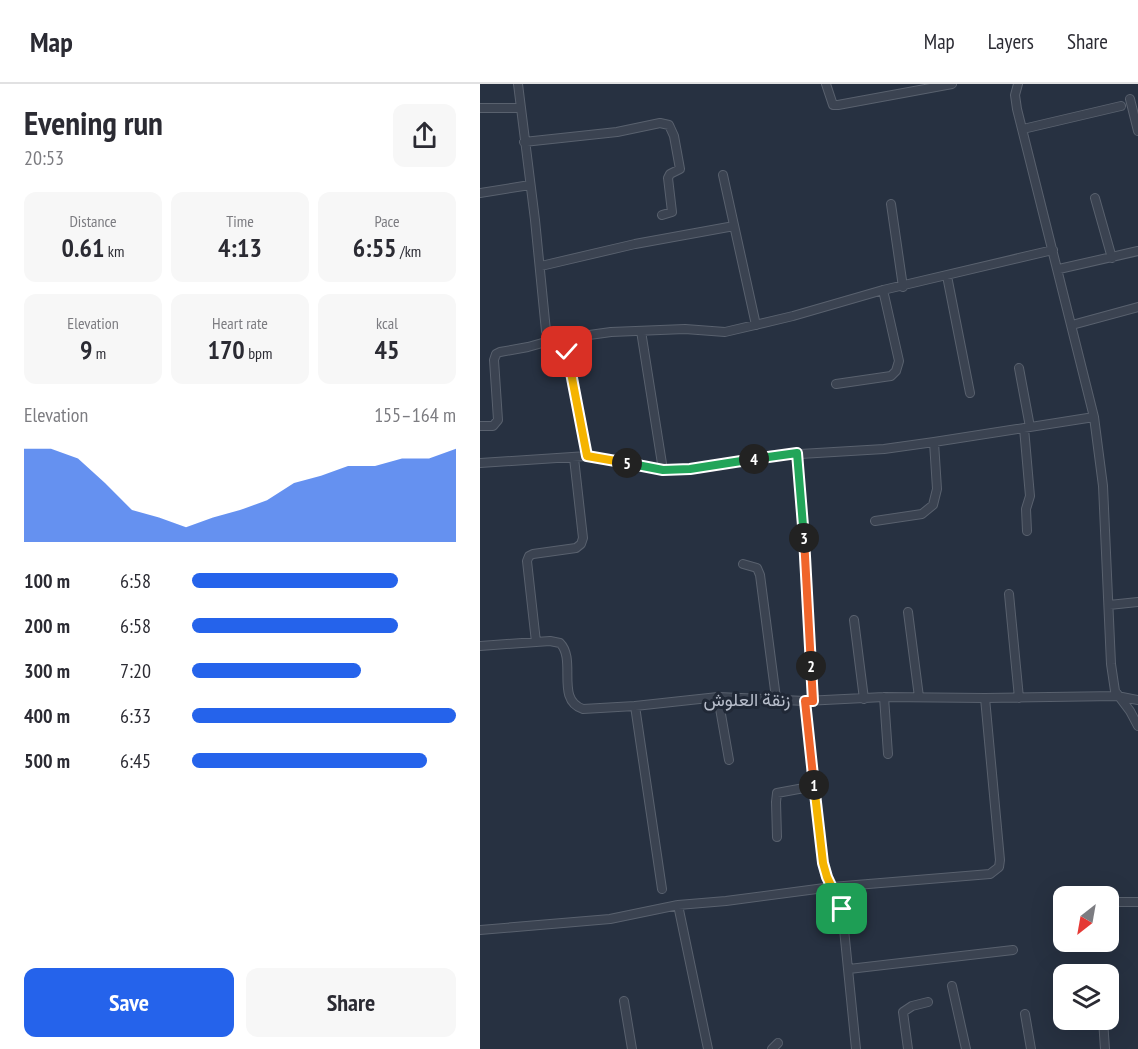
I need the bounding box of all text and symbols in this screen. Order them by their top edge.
text: Map [30,23,73,60]
text: Map [924,28,955,55]
text: Layers [988,28,1034,55]
text: Share [1067,28,1108,55]
text: Evening run [24,101,163,144]
button: share [393,104,456,167]
text: 20:53 [24,145,64,171]
text: Distance [69,211,117,231]
text: Time [226,211,254,231]
text: Pace [374,211,400,231]
text: 0.61 [62,231,104,264]
text: 4:13 [218,231,262,264]
text: 6:55 [353,231,397,264]
text: km [104,241,124,261]
text: /km [397,241,421,261]
text: Elevation [67,313,119,333]
text: Heart rate [212,313,268,333]
text: kcal [376,313,398,333]
pin [541,326,592,377]
text: 9 [80,333,92,366]
text: 170 [207,333,245,366]
text: 45 [375,333,399,366]
icon: check [550,335,583,368]
text: m [92,343,106,363]
text: bpm [245,343,273,363]
text: Elevation [24,402,88,428]
text: 155–164 m [374,402,456,428]
pin: 4 [739,444,769,474]
pin: 5 [612,448,642,478]
text: 4 [750,449,758,469]
text: 5 [623,453,631,473]
pin: 3 [789,523,819,553]
text: 3 [800,528,808,548]
text: 100 m [24,568,70,594]
text: 6:58 [120,568,151,594]
text: 200 m [24,613,70,639]
text: 6:58 [120,613,151,639]
pin: 2 [796,651,826,681]
text: 2 [807,656,815,676]
text: 300 m [24,658,70,684]
text: 7:20 [120,658,151,684]
street label: زنقة العلوش [704,688,790,711]
text: 400 m [24,703,70,729]
text: 6:33 [120,703,151,729]
text: 500 m [24,748,70,774]
text: 6:45 [120,748,151,774]
pin: 1 [799,770,829,800]
text: 1 [810,775,818,795]
pin [816,883,867,934]
north arrow [1053,886,1119,952]
map controls [1053,886,1119,1030]
icon: arrive [825,892,858,925]
button: layers [1053,964,1119,1030]
button: Save [24,968,234,1037]
button: Share [246,968,456,1037]

